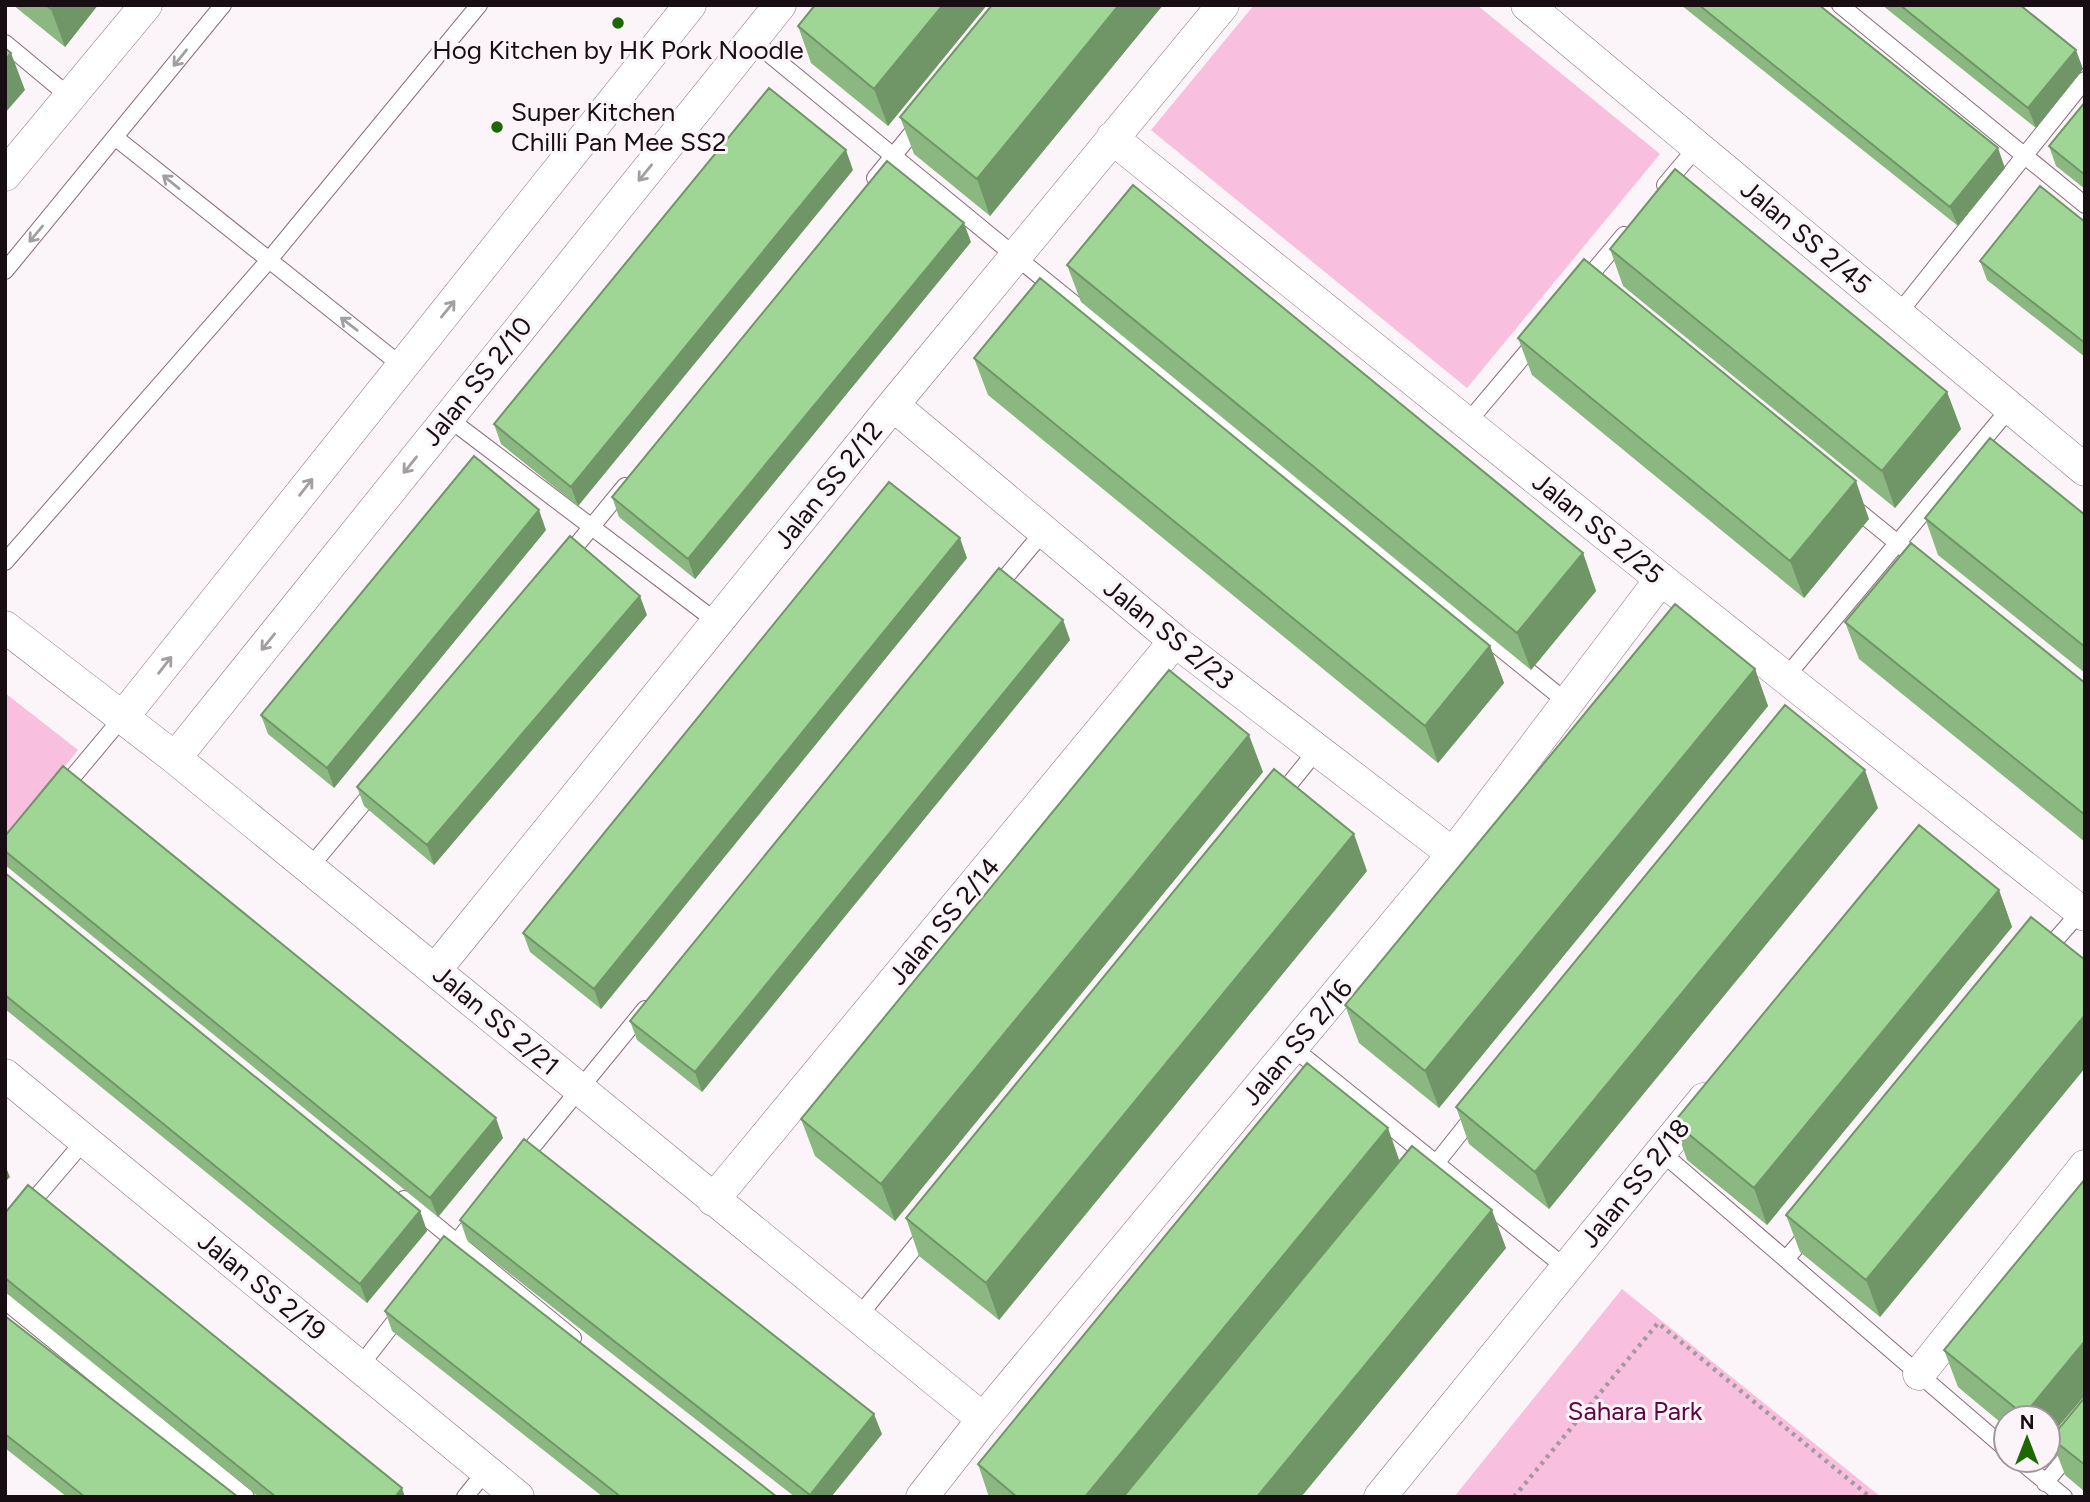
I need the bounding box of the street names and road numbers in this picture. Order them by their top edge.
street label: Jalan SS 2/45 [1734,173,1878,301]
street label: Jalan SS 2/10 [415,310,539,452]
street label: Jalan SS 2/12 [767,415,889,555]
street label: Jalan SS 2/25 [1526,466,1670,590]
street label: Jalan SS 2/23 [1097,572,1241,696]
street label: Jalan SS 2/14 [881,851,1007,991]
street label: Jalan SS 2/21 [426,958,566,1082]
street label: Jalan SS 2/16 [1235,972,1359,1112]
street label: Jalan SS 2/18 [1573,1112,1697,1254]
street label: Jalan SS 2/19 [192,1225,332,1347]

